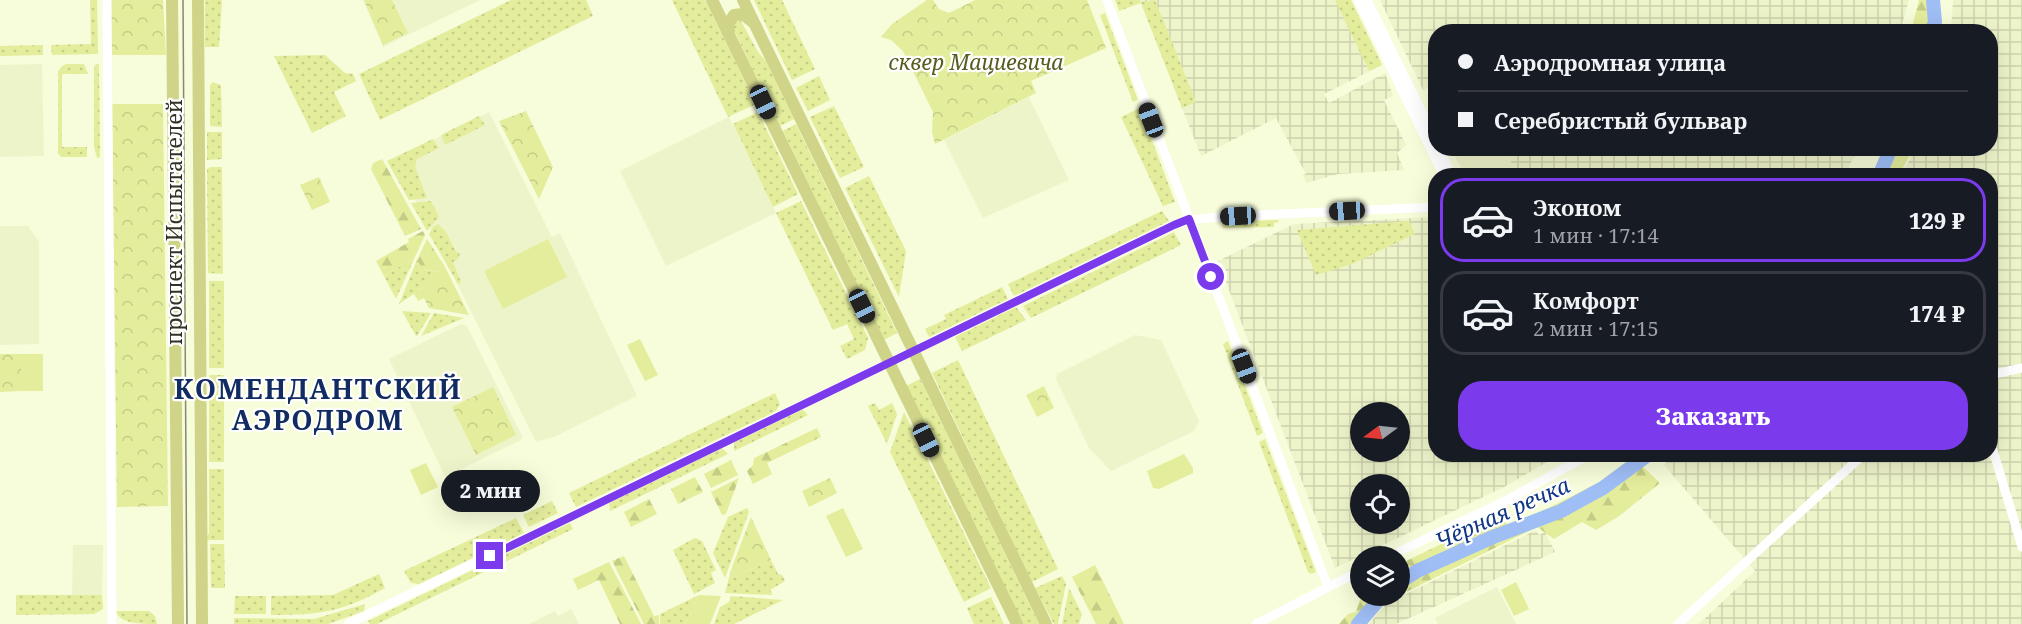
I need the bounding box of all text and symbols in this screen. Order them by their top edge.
text: Аэродромная улица [1494,47,1726,77]
park label: сквер Мациевича [888,48,1064,76]
car [747,82,779,122]
street label: проспект Испытателей [160,99,188,345]
car [1136,100,1166,140]
text: Серебристый бульвар [1494,105,1747,135]
text: Эконом [1533,192,1621,222]
icon: car [1461,193,1515,247]
car [1329,201,1365,221]
text: 129 ₽ [1909,205,1965,235]
car [1220,206,1256,226]
text: 1 мин · 17:14 [1533,222,1659,249]
route start [1197,263,1224,290]
text: Комфорт [1533,285,1639,315]
car [846,286,878,326]
icon: car [1461,286,1515,340]
text: 174 ₽ [1909,298,1965,328]
text: 2 мин · 17:15 [1533,315,1659,342]
car [1229,346,1259,386]
district label: КОМЕНДАНТСКИЙ АЭРОДРОМ [174,370,462,438]
button: Заказать [1458,381,1968,450]
north arrow [1350,402,1410,462]
map controls [1350,402,1410,606]
car [910,420,942,460]
callout: 2 мин [440,469,540,511]
water label: Чёрная речка [1430,469,1575,555]
button: locate [1350,474,1410,534]
text: 2 мин [460,477,521,504]
route end [476,542,503,569]
button: layers [1350,546,1410,606]

